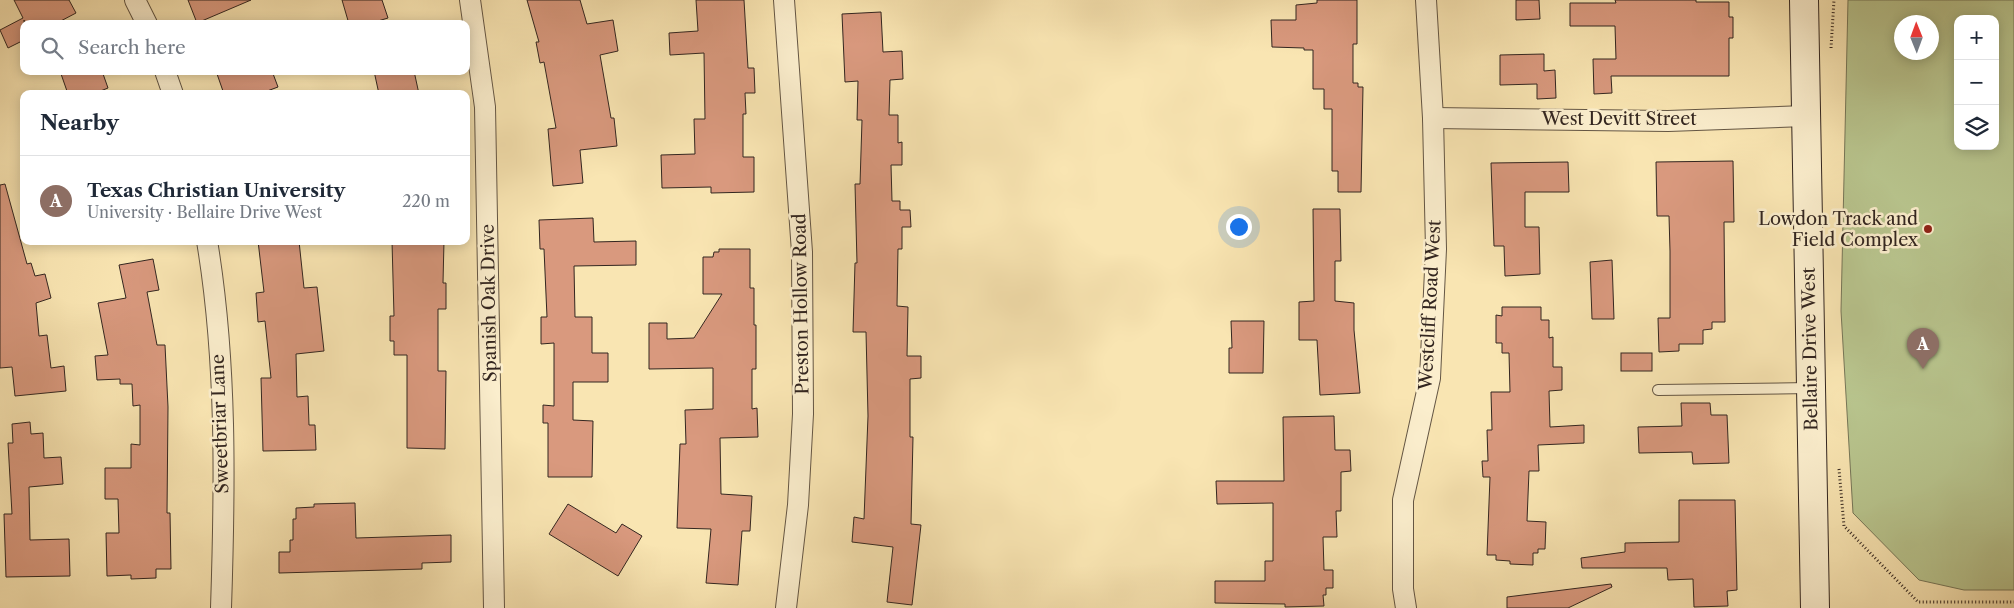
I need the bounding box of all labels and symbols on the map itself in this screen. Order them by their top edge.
north arrow [1894,15,1939,60]
street label: West Devitt Street [1540,108,1697,130]
place label: Lowdon Track and Field Complex [1758,208,1919,251]
street label: Preston Hollow Road [788,213,814,395]
your location [1226,214,1252,240]
street label: Westcliff Road West [1414,219,1445,392]
marker: Lowdon Track and Field Complex [1922,223,1934,235]
street label: Spanish Oak Drive [477,224,501,382]
street label: Bellaire Drive West [1798,266,1822,431]
pin: A [1907,328,1939,369]
street label: Sweetbriar Lane [207,354,233,494]

